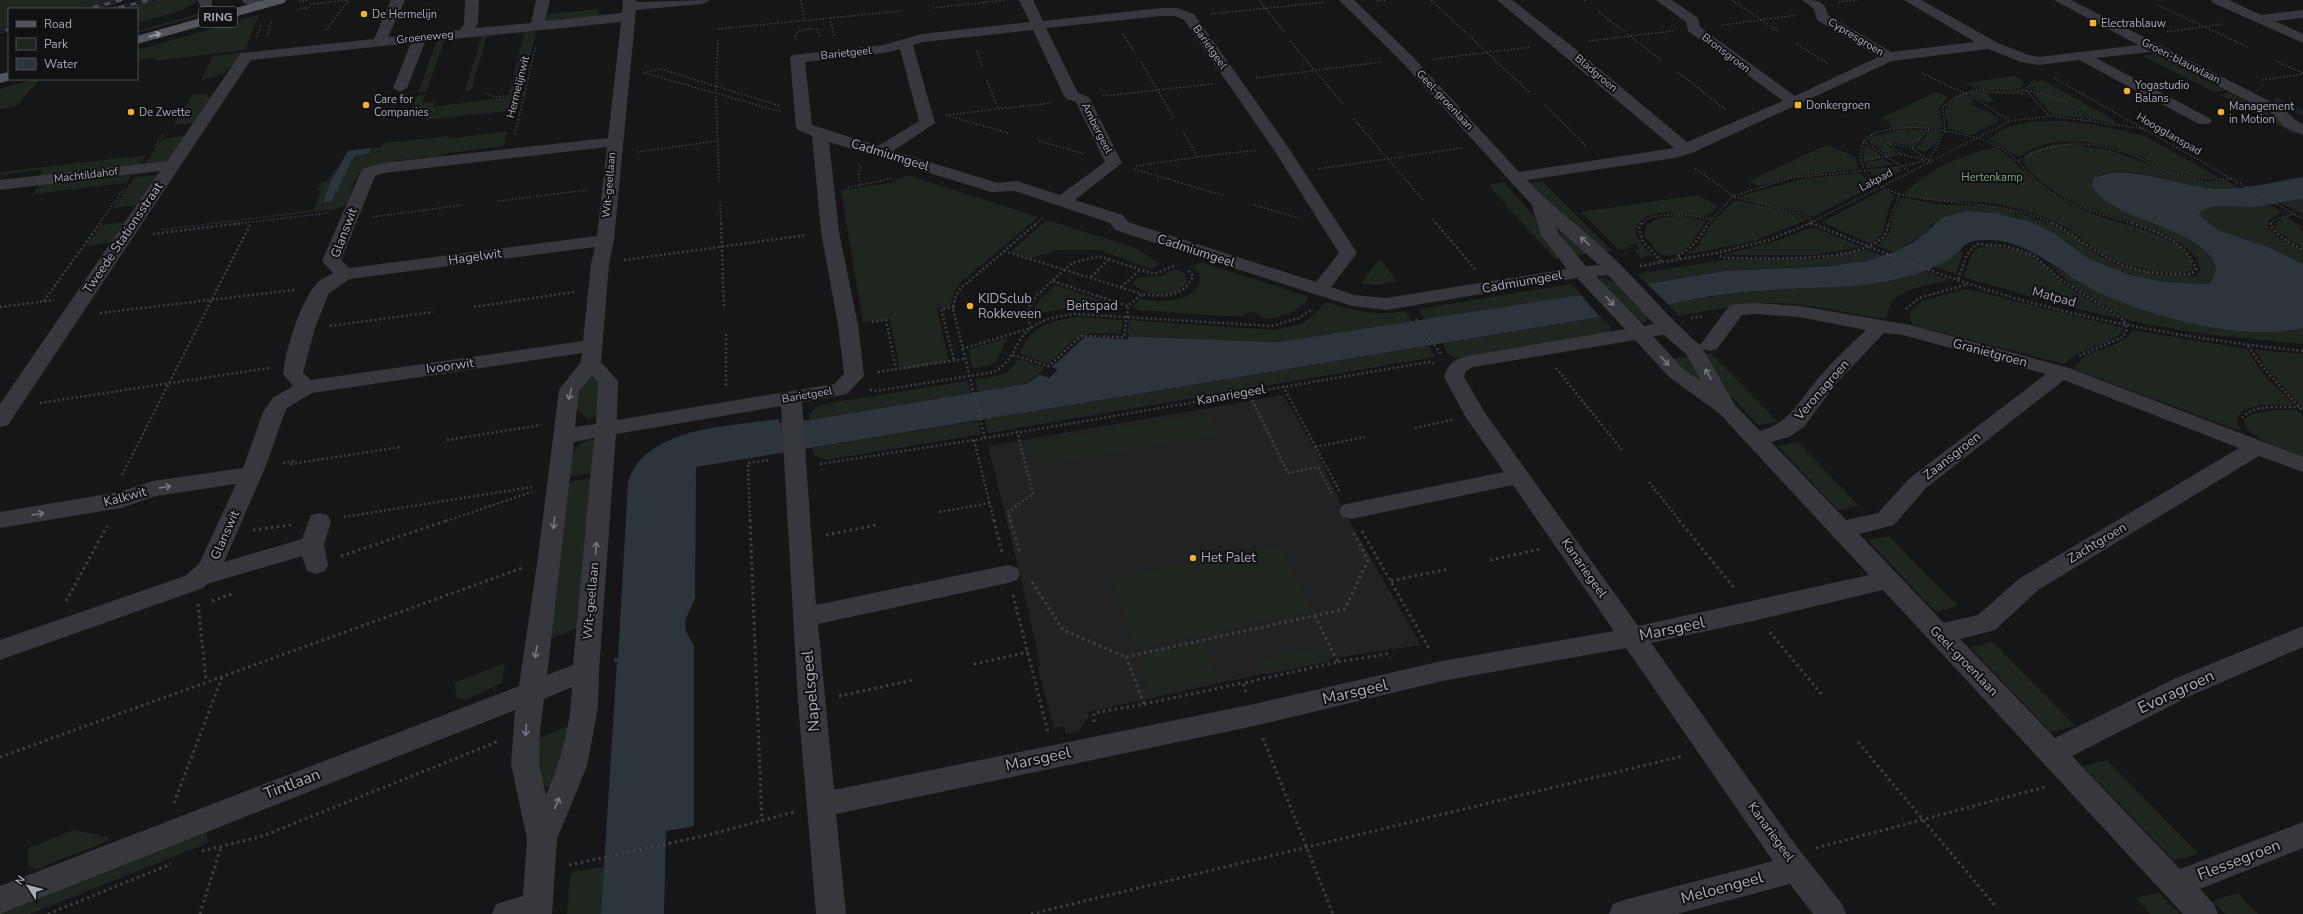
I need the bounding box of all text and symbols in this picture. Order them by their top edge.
road number: RING [199,7,237,27]
place label: De Hermelijn [372,7,437,22]
legend [8,8,138,80]
marker: De Hermelijn [359,9,369,19]
street label: Cypresgroen [1825,14,1887,60]
text: Road [44,16,72,32]
place label: Electrablauw [2101,16,2166,31]
marker: Electrablauw [2088,18,2098,28]
street label: Barietgeel [1189,22,1231,73]
street label: Groeneweg [396,27,454,47]
street label: Bronsgroen [1699,30,1753,76]
one-way arrow [148,31,161,38]
street label: Groen-blauwlaan [2139,35,2223,87]
text: Park [44,36,69,52]
street label: Barietgeel [820,43,873,63]
street label: Bladgroen [1571,51,1621,95]
street label: Hermelijnwit [503,54,533,120]
text: Water [44,56,78,72]
street label: Geel-groenlaan [1413,67,1477,133]
place label: Yogastudio Balans [2134,78,2189,106]
marker: Yogastudio Balans [2122,86,2132,96]
place label: Care for Companies [374,92,429,120]
place label: Donkergroen [1806,98,1870,113]
place label: Management in Motion [2229,99,2294,127]
marker: Care for Companies [361,100,371,110]
street label: Ambergeel [1078,100,1116,157]
marker: Donkergroen [1793,100,1803,110]
place label: De Zwette [139,105,191,120]
marker: De Zwette [126,107,136,117]
marker: Management in Motion [2216,107,2226,117]
street label: Hoogglanspad [2134,109,2204,159]
street label: Cadmiumgeel [849,135,931,175]
street label: Wit-geellaan [599,152,619,218]
street label: Machtildahof [53,164,119,186]
street label: Lakpad [1857,165,1895,195]
park label: Hertenkamp [1961,170,2023,185]
street label: Tweede Stationsstraat [79,178,167,297]
street label: Glanswit [326,205,362,261]
street label: Cadmiumgeel [1155,230,1237,272]
one-way arrow [1580,237,1591,246]
street label: Hagelwit [447,244,503,270]
street label: Cadmiumgeel [1481,266,1564,298]
street label: Matpad [2030,283,2078,311]
place label: KIDSclub Rokkeveen [978,290,1041,323]
one-way arrow [1605,296,1614,306]
street label: Beitspad [1066,297,1118,315]
marker: KIDSclub Rokkeveen [965,301,975,311]
street label: Granietgroen [1951,334,2029,372]
street label: Ivoorwit [425,354,475,378]
one-way arrow [1660,356,1670,366]
street label: Veronagroen [1790,356,1853,425]
one-way arrow [1704,368,1712,380]
street label: Kanariegeel [1195,380,1267,410]
street label: Barietgeel [781,383,834,407]
one-way arrow [565,388,573,401]
street label: Zaansgroen [1919,428,1985,484]
street label: Kalkwit [102,483,149,511]
one-way arrow [158,483,171,491]
street label: Glanswit [206,507,244,562]
one-way arrow [32,510,45,518]
one-way arrow [550,516,558,529]
street label: Zachtgroen [2064,518,2130,568]
street label: Kanariegeel [1557,535,1611,602]
one-way arrow [592,542,599,555]
place label: Het Palet [1201,549,1256,567]
marker: Het Palet [1188,553,1198,563]
street label: Wit-geellaan [579,561,603,641]
street label: Marsgeel [1637,611,1707,647]
street label: Geel-groenlaan [1926,622,2002,700]
one-way arrow [532,645,540,658]
street label: Napelsgeel [796,649,826,733]
street label: Evoragroen [2134,665,2218,719]
street label: Marsgeel [1320,674,1390,710]
one-way arrow [523,723,530,736]
street label: Marsgeel [1003,741,1073,777]
street label: Tintlaan [261,763,323,805]
one-way arrow [554,798,561,810]
street label: Kanariegeel [1743,799,1799,865]
street label: Flessegroen [2194,834,2284,886]
north arrow [8,866,48,906]
street label: Meloengeel [1678,866,1766,910]
text: N [12,873,29,888]

